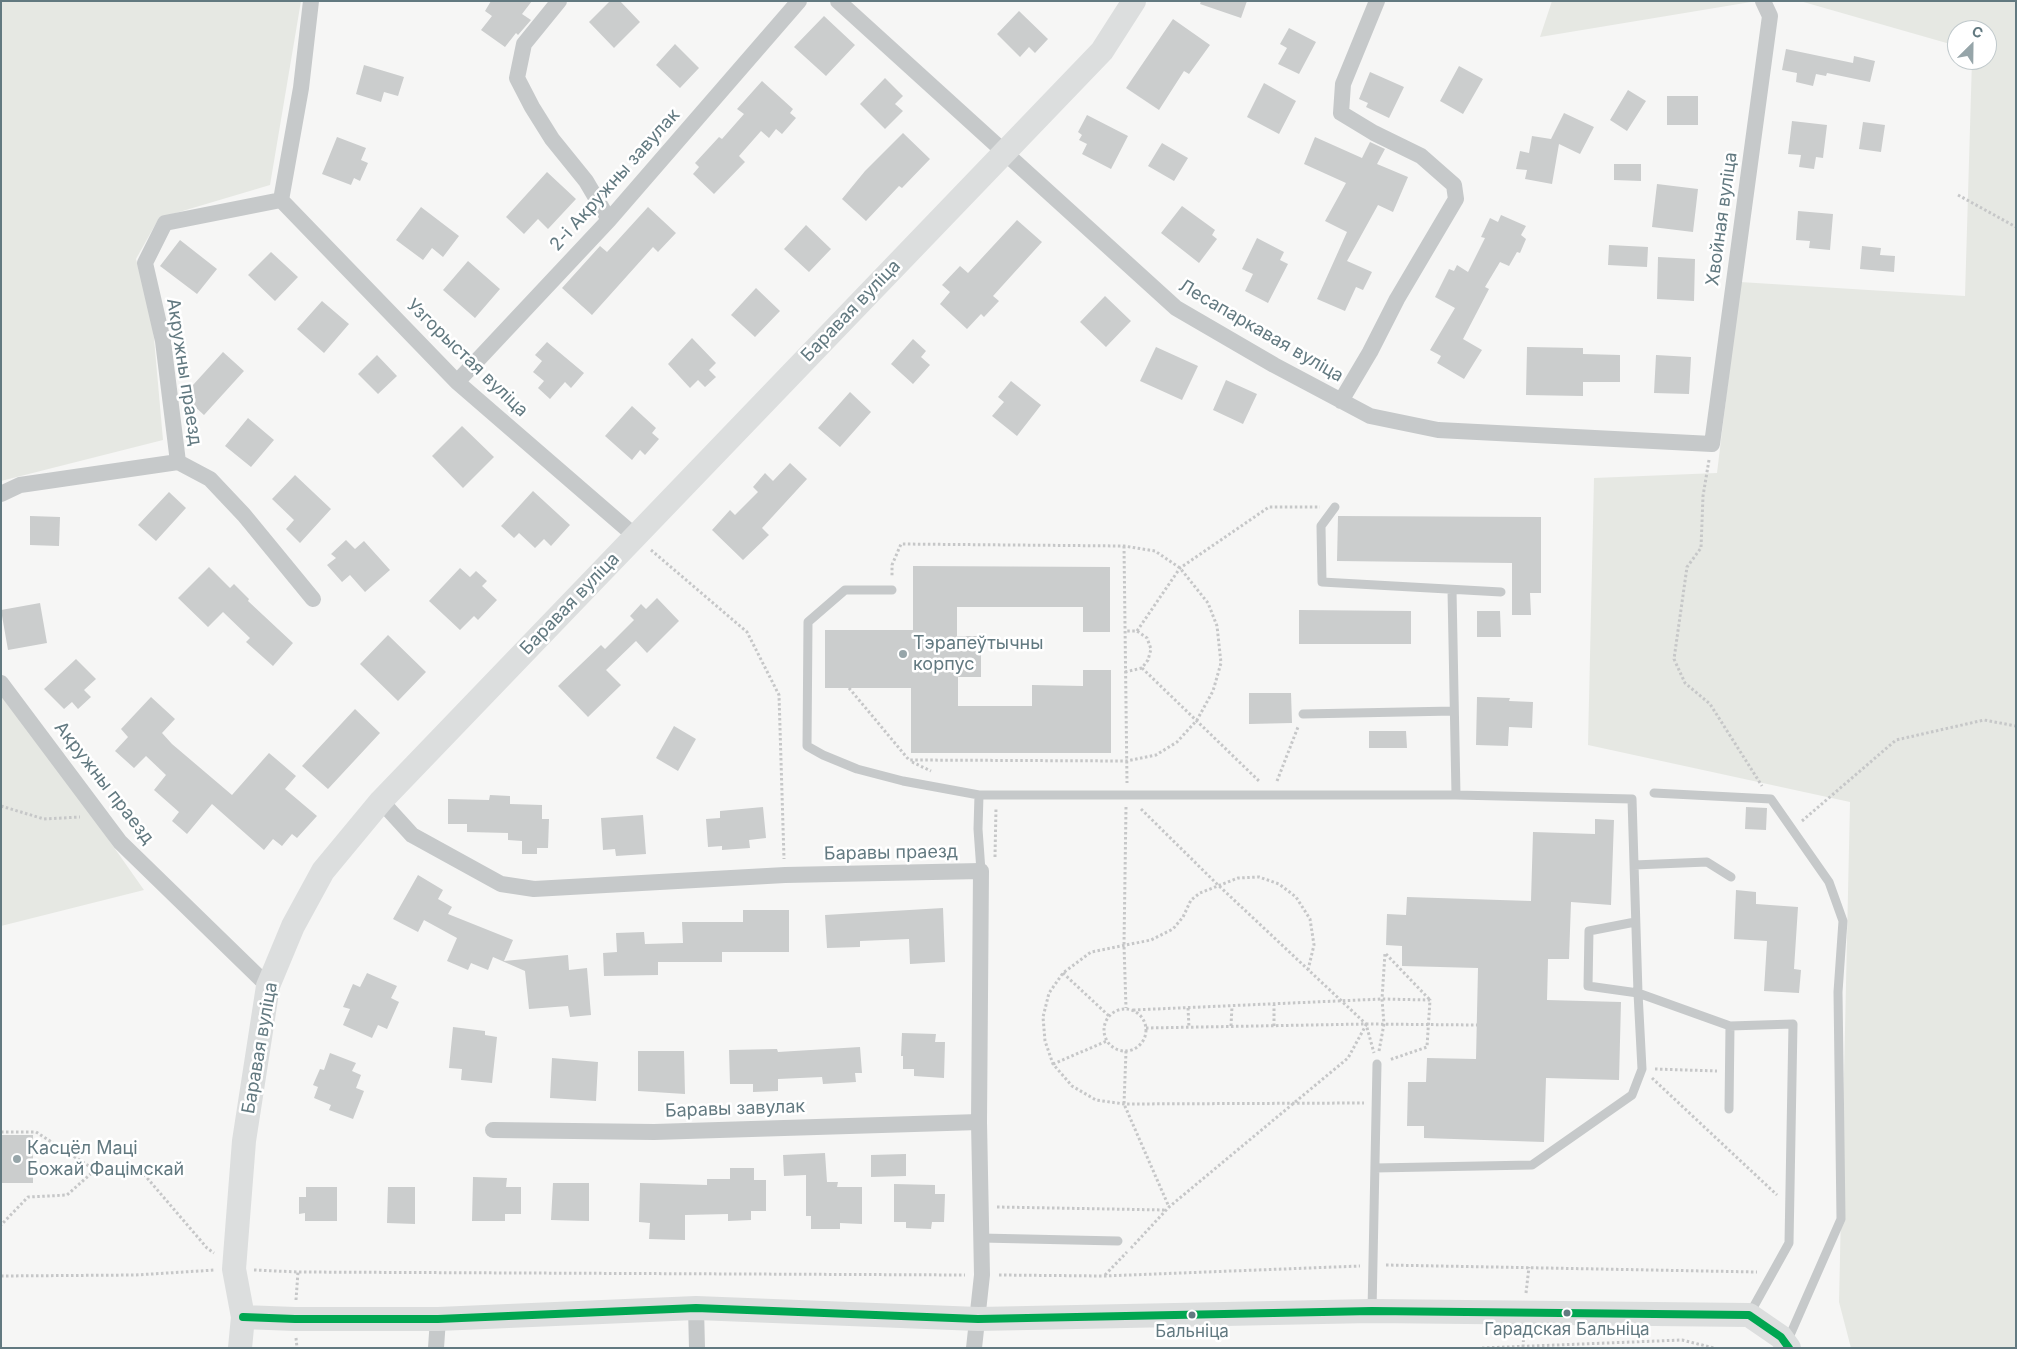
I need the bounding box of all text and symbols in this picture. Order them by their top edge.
north arrow [1947,20,1997,70]
text: С [1970,22,1986,41]
street label: 2-і Акружны завулак [545,104,685,256]
street label: Хвойная вуліца [1702,151,1742,287]
street label: Баравая вуліца [797,256,905,366]
street label: Лесапаркавая вуліца [1175,275,1347,387]
street label: Узгорыстая вуліца [402,295,532,421]
street label: Акружны праезд [162,297,206,447]
street label: Баравая вуліца [516,549,624,659]
place label: Тэрапеўтычны корпус [913,633,1043,676]
marker: Тэрапеўтычны корпус [897,648,909,660]
street label: Акружны праезд [50,718,158,848]
street label: Баравы праезд [824,841,958,865]
street label: Баравая вуліца [238,980,282,1116]
street label: Баравы завулак [665,1096,805,1122]
place label: Касцёл Маці Божай Фацімскай [27,1138,184,1180]
marker: Касцёл Маці Божай Фацімскай [11,1153,23,1165]
marker: Гарадская Бальніца [1562,1308,1572,1318]
marker: Бальніца [1187,1310,1197,1320]
place label: Гарадская Бальніца [1484,1320,1650,1340]
place label: Бальніца [1155,1322,1229,1342]

